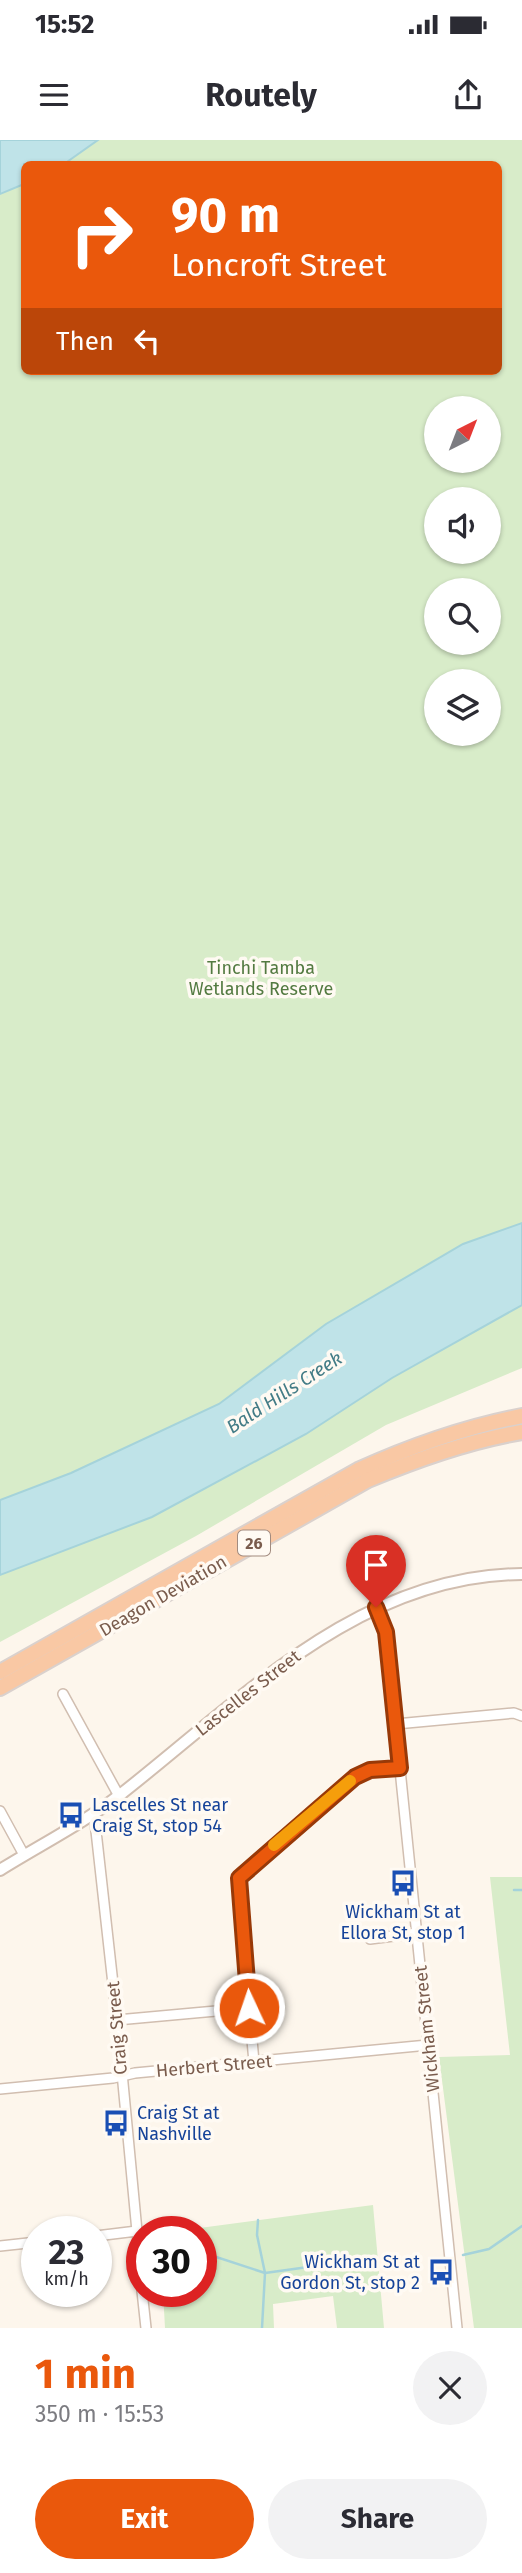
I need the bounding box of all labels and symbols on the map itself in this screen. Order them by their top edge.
north arrow [424,396,500,472]
park label: Tinchi Tamba Wetlands Reserve [189,957,333,1000]
water label: Bald Hills Creek [222,1346,346,1438]
road number: 26 [238,1530,270,1555]
pin [346,1535,406,1607]
street label: Deagon Deviation [95,1551,231,1641]
street label: Lascelles Street [191,1645,305,1741]
place label: Lascelles St near Craig St, stop 54 [92,1794,228,1837]
bus stop icon: Lascelles St near Craig St, stop 54 [56,1800,86,1830]
bus stop icon: Wickham St at Ellora St, stop 1 [388,1868,418,1898]
place label: Wickham St at Ellora St, stop 1 [340,1901,466,1944]
street label: Wickham Street [409,1964,445,2093]
position arrow [212,1971,286,2045]
street label: Craig Street [102,1980,132,2076]
street label: Herbert Street [155,2050,274,2082]
place label: Craig St at Nashville [137,2102,220,2145]
bus stop icon: Craig St at Nashville [101,2108,131,2138]
speed limit sign: 30 [126,2216,217,2307]
place label: Wickham St at Gordon St, stop 2 [280,2251,420,2294]
bus stop icon: Wickham St at Gordon St, stop 2 [426,2257,456,2287]

